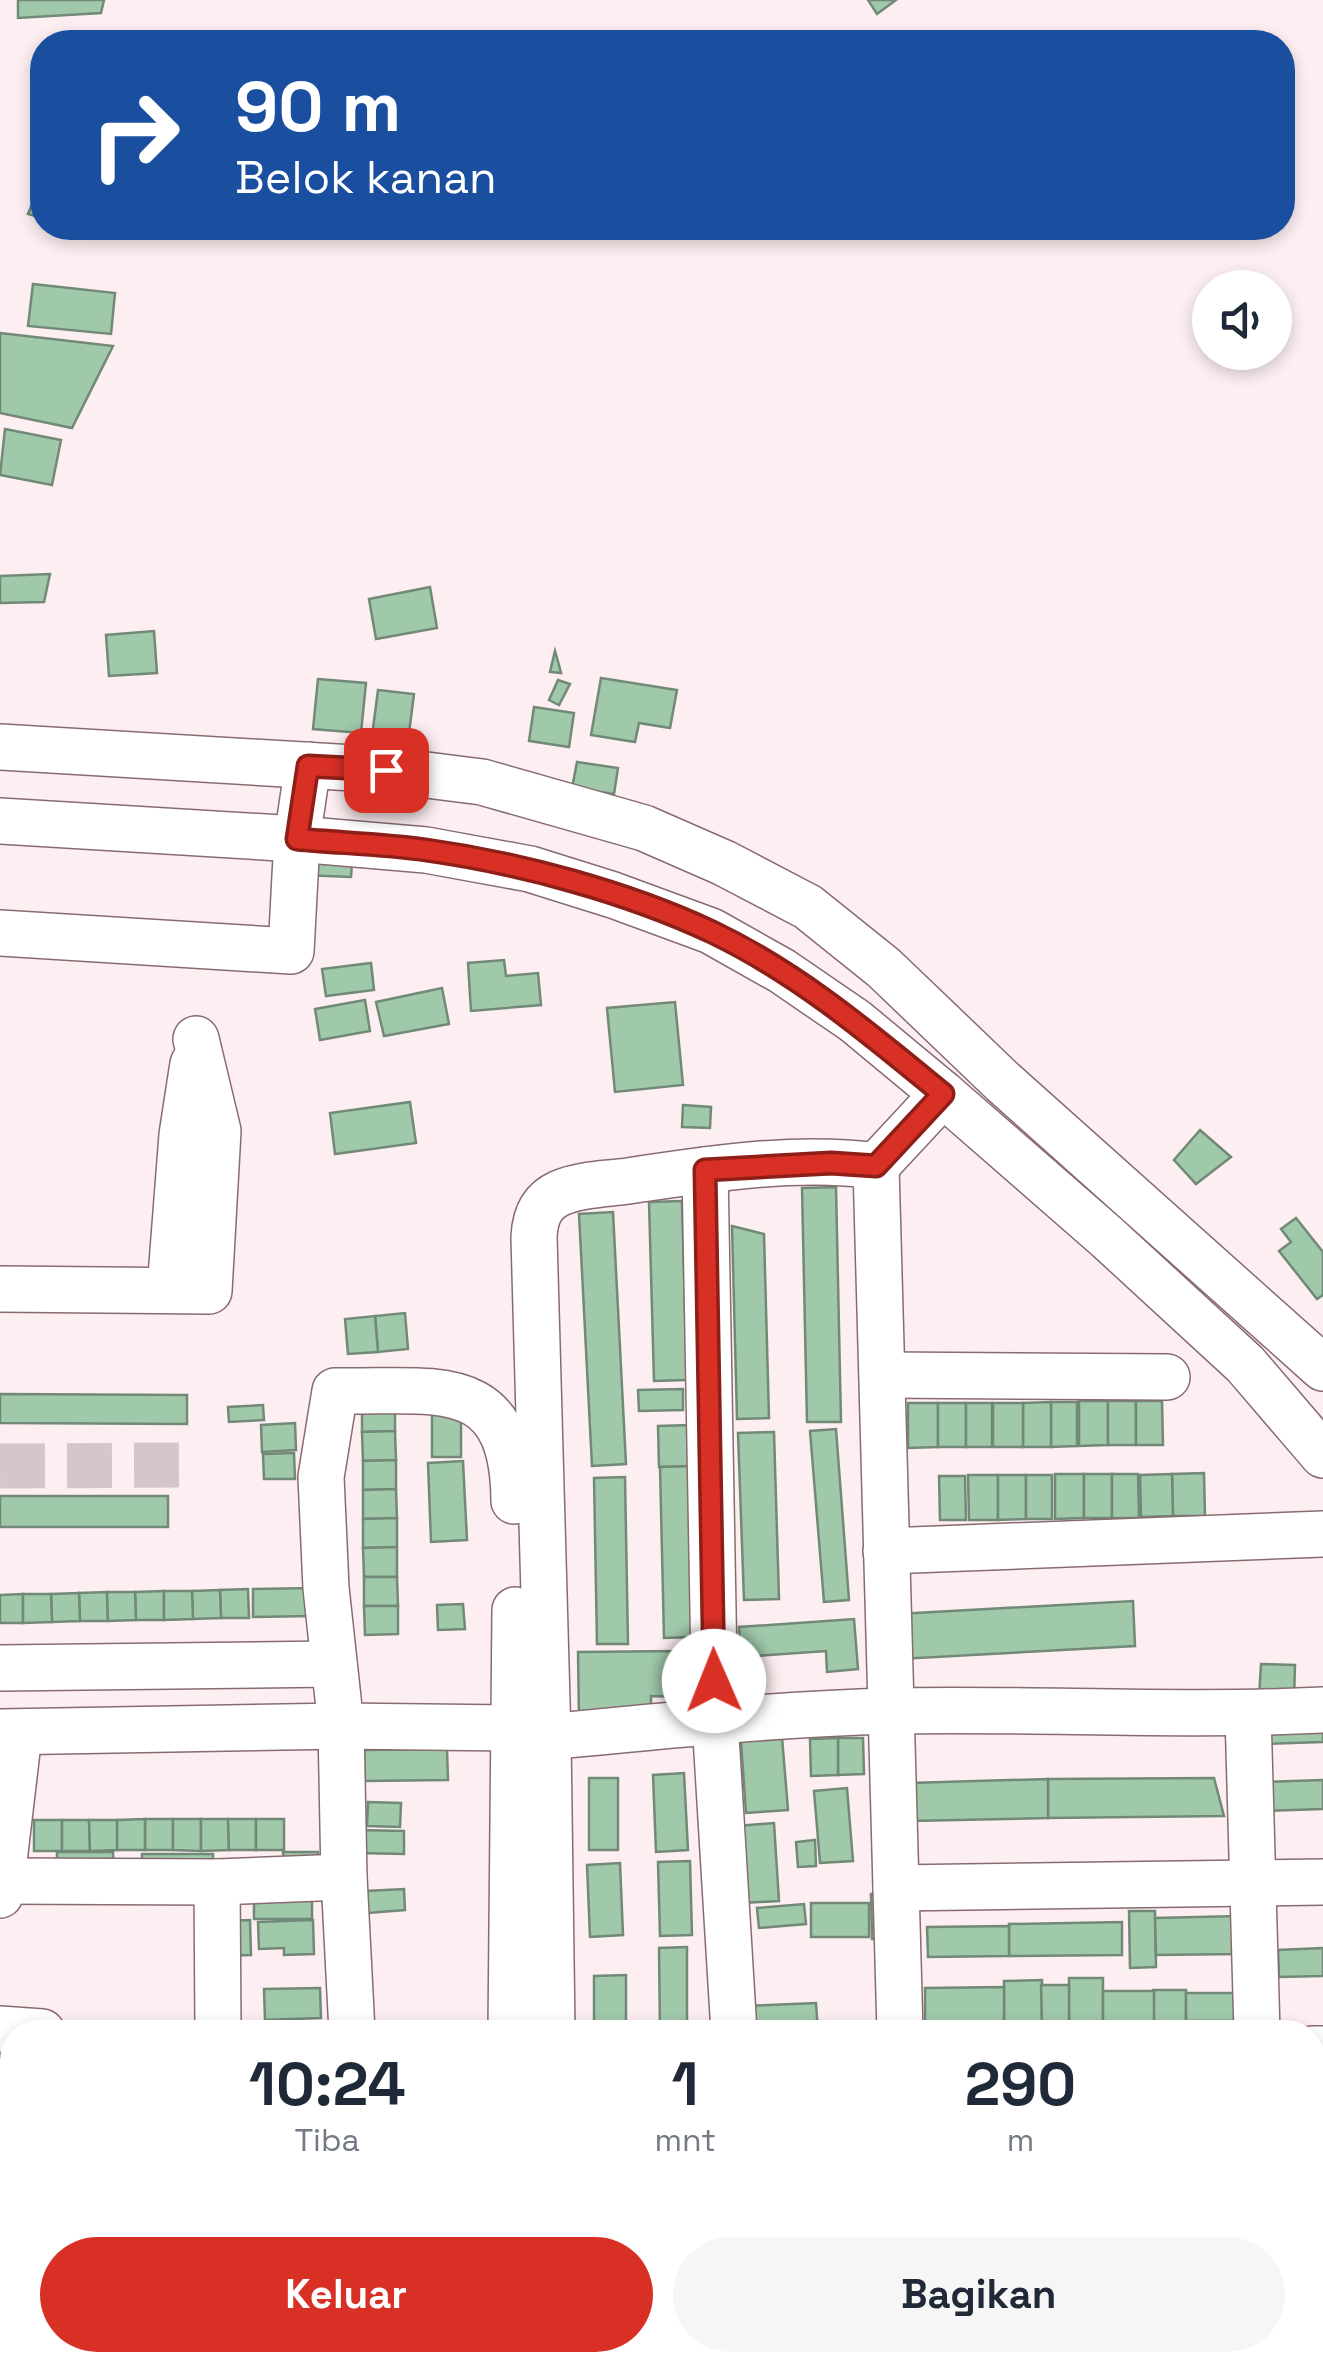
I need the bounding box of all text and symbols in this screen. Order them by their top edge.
text: 90 m [235,62,401,151]
icon: right [70,70,200,200]
text: Belok kanan [235,149,497,206]
map controls [1192,270,1292,370]
button: sound [1192,270,1292,370]
pin [344,728,429,813]
icon: arrive [359,743,414,798]
position arrow [662,1629,766,1733]
text: 10:24 [249,2046,406,2123]
text: 1 [672,2046,699,2123]
text: 290 [965,2046,1076,2123]
text: Tiba [295,2120,360,2160]
text: mnt [654,2120,716,2160]
text: m [1007,2120,1034,2160]
button: Keluar [40,2237,653,2352]
button: Bagikan [673,2237,1285,2352]

